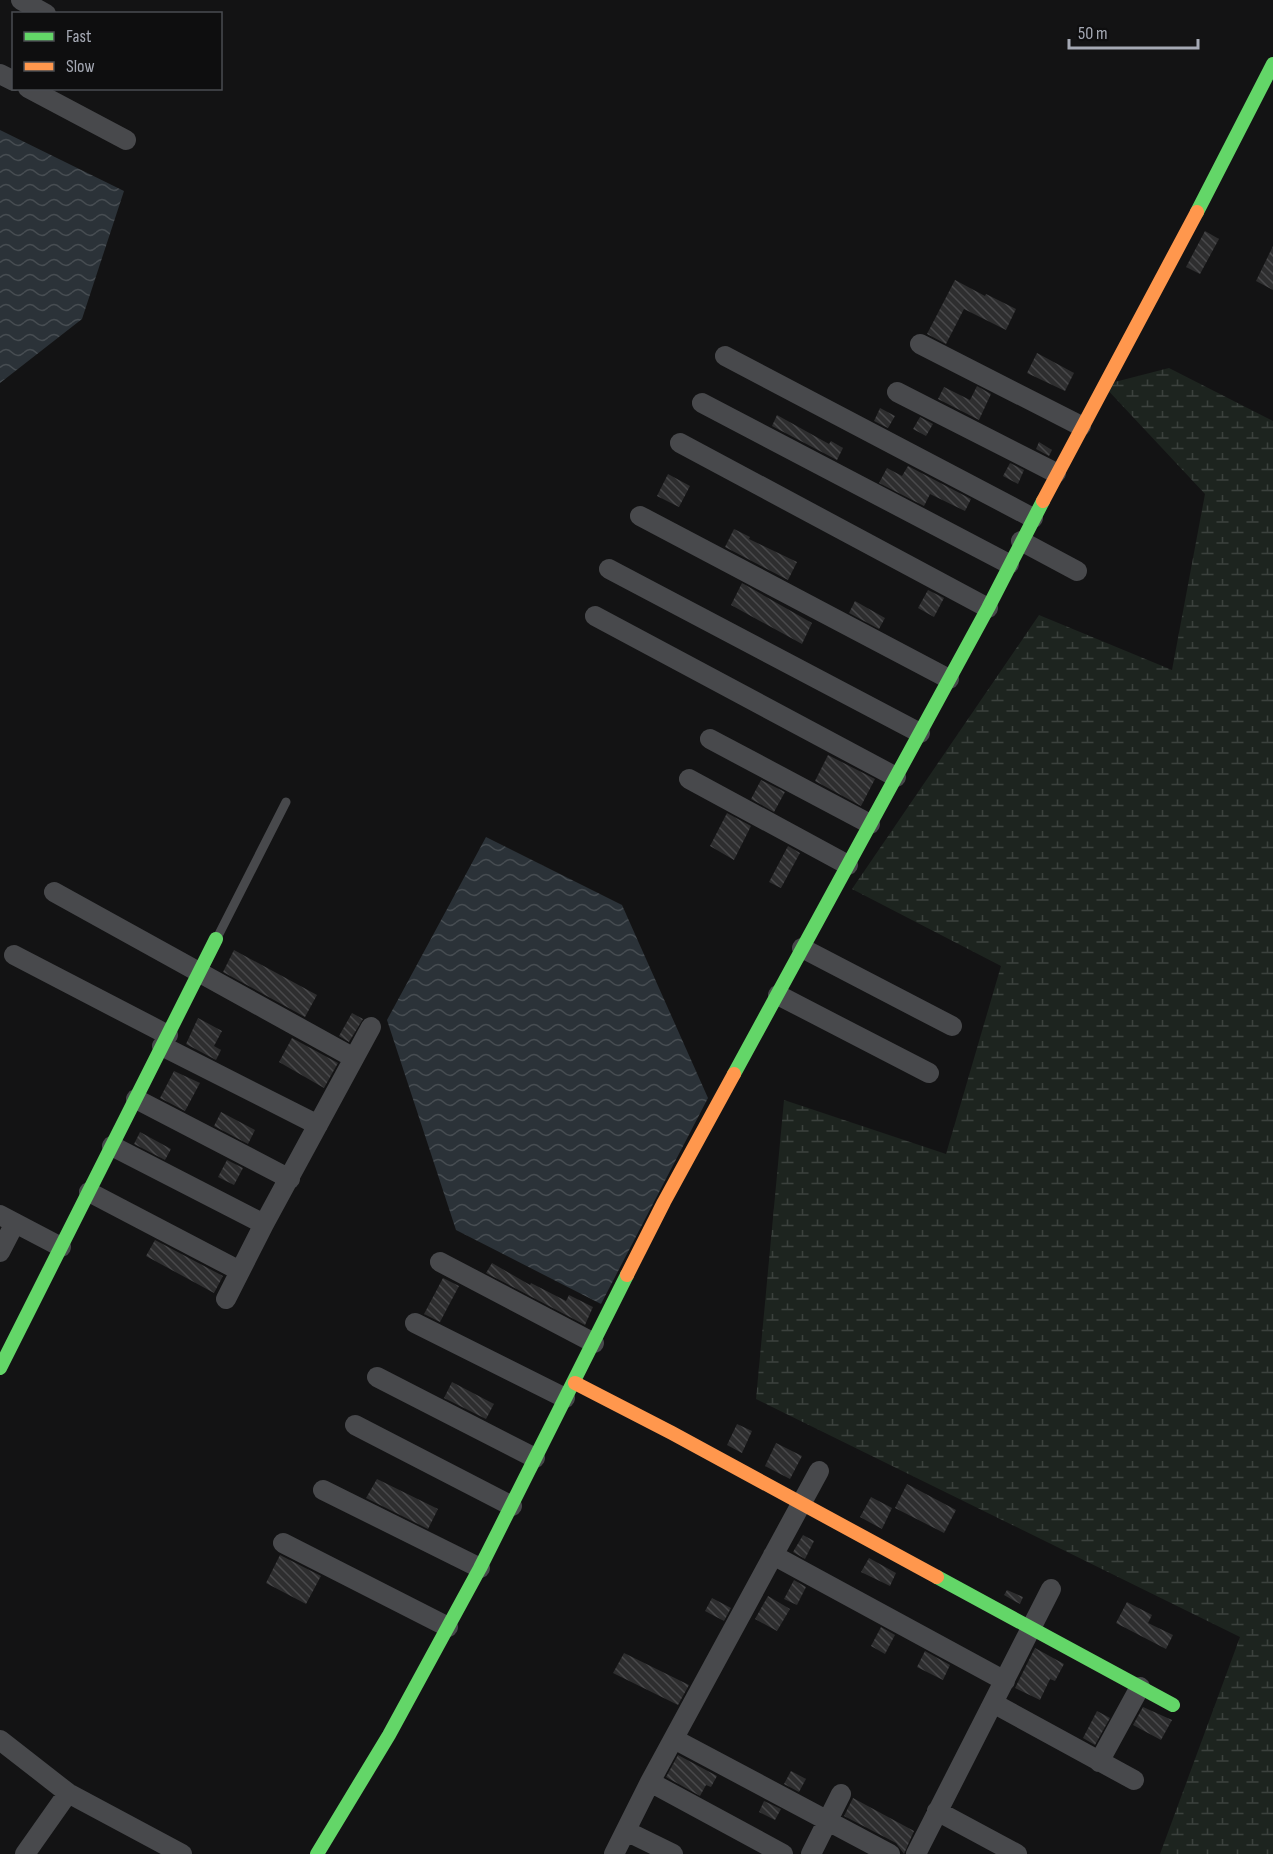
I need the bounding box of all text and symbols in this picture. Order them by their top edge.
legend [12,12,222,90]
scale bar [1069,12,1198,50]
text: 50 m [1078,23,1108,44]
text: Fast [66,26,92,47]
text: Slow [66,56,95,77]

